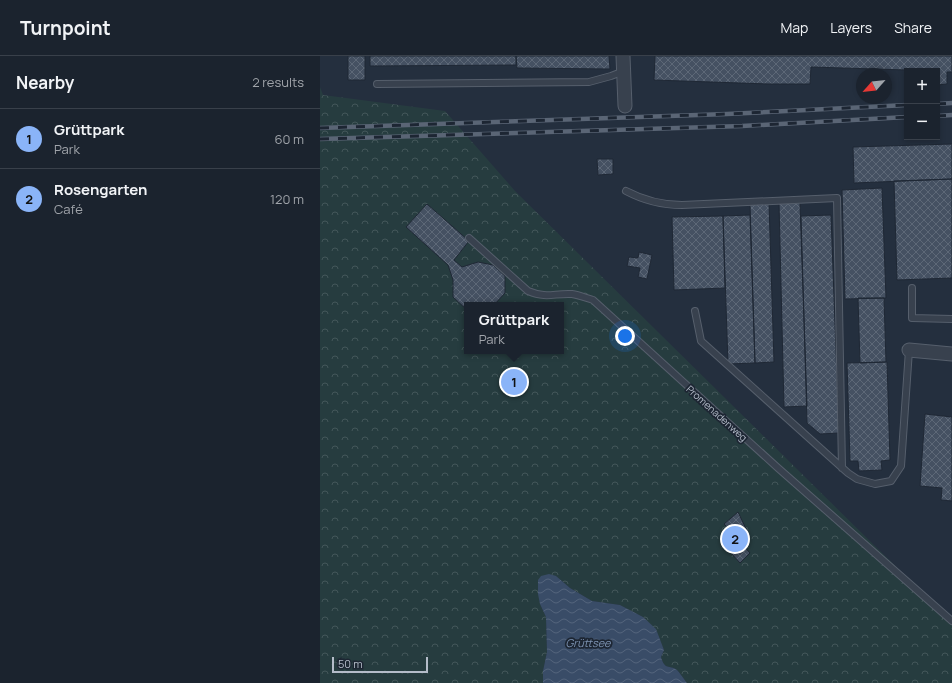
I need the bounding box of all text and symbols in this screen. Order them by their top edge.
text: Turnpoint [20,15,111,41]
text: Map [780,18,808,37]
text: Layers [830,18,872,37]
text: Share [894,18,932,37]
north arrow [856,68,892,104]
map controls [904,68,940,140]
button: + [904,68,940,104]
text: Nearby [16,71,74,94]
text: 2 results [252,73,304,91]
button: − [904,104,940,140]
text: Grüttpark [54,119,124,140]
text: 1 [26,130,32,148]
text: 60 m [274,130,304,148]
text: Park [54,140,80,158]
text: Rosengarten [54,179,147,200]
text: 2 [25,190,33,208]
text: 120 m [270,190,304,208]
text: Café [54,200,83,218]
popup [464,302,564,354]
text: Grüttpark [479,309,549,330]
your location [615,326,635,346]
text: Park [479,330,505,348]
pin: 1 [501,367,527,397]
street label: Promenadenweg [683,382,751,444]
pin: 2 [722,524,748,554]
water label: Grüttsee [565,635,611,650]
scale bar [332,655,428,674]
text: 50 m [338,656,363,671]

